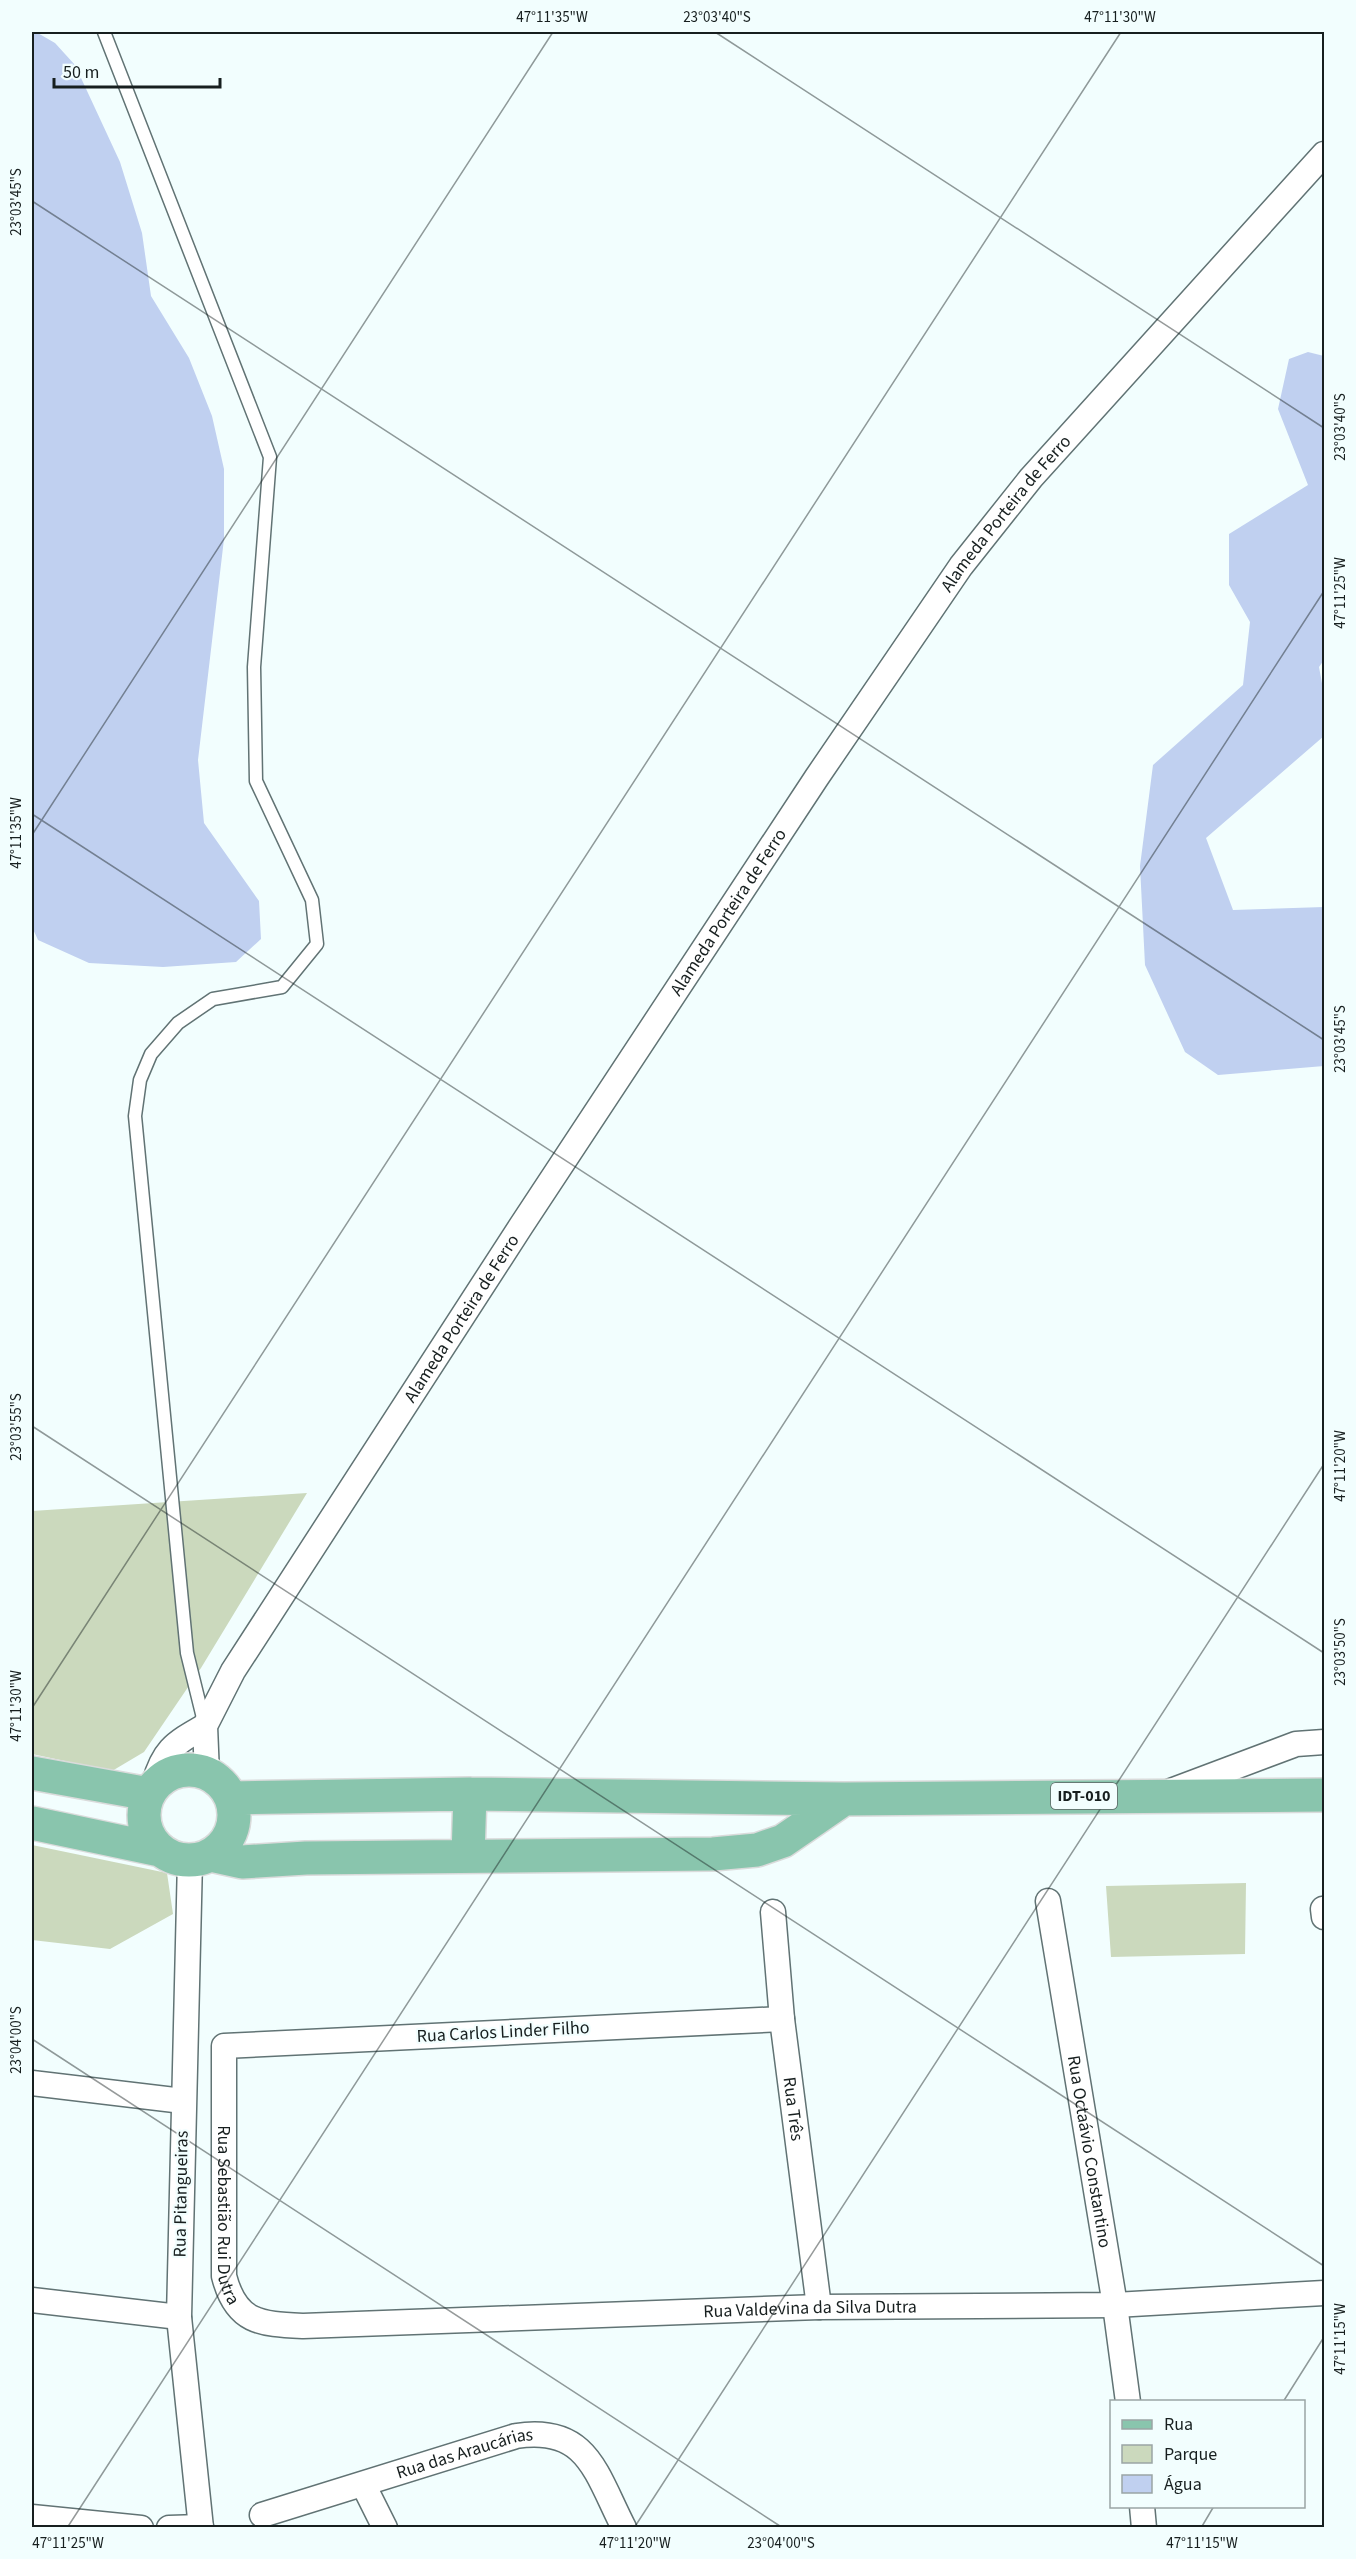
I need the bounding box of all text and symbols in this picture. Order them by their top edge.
text: 47°11'35"W [516,7,588,28]
text: 23°03'40"S [683,7,751,28]
text: 47°11'30"W [1084,7,1156,28]
scale bar [54,51,220,89]
text: 50 m [63,60,99,85]
text: 23°03'45"S [6,168,27,236]
text: 23°03'40"S [1330,393,1351,461]
street label: Alameda Porteira de Ferro [934,429,1077,597]
text: 47°11'25"W [1330,557,1351,629]
text: 47°11'35"W [6,797,27,869]
street label: Alameda Porteira de Ferro [664,823,792,1001]
text: 23°03'45"S [1330,1005,1351,1073]
street label: Alameda Porteira de Ferro [398,1229,525,1407]
text: 23°03'55"S [6,1393,27,1461]
text: 47°11'20"W [1330,1430,1351,1502]
text: 23°03'50"S [1330,1618,1351,1686]
text: 47°11'30"W [6,1670,27,1742]
road number: IDT-010 [1051,1783,1117,1809]
text: 23°04'00"S [6,2006,27,2074]
street label: Rua Carlos Linder Filho [416,2015,590,2049]
street label: Rua Octaávio Constantino [1061,2054,1118,2250]
street label: Rua Três [777,2075,810,2142]
street label: Rua Sebastião Rui Dutra [212,2125,246,2309]
street label: Rua Pitangueiras [167,2130,195,2258]
street label: Rua Valdevina da Silva Dutra [703,2294,917,2324]
text: 47°11'15"W [1330,2303,1351,2375]
legend [1110,2400,1305,2508]
text: Rua [1164,2412,1193,2437]
street label: Rua das Araucárias [393,2422,534,2485]
text: Parque [1164,2442,1217,2467]
text: Água [1164,2472,1202,2497]
text: 47°11'25"W [32,2533,104,2554]
text: 47°11'20"W [599,2533,671,2554]
text: 23°04'00"S [747,2533,815,2554]
text: 47°11'15"W [1166,2533,1238,2554]

